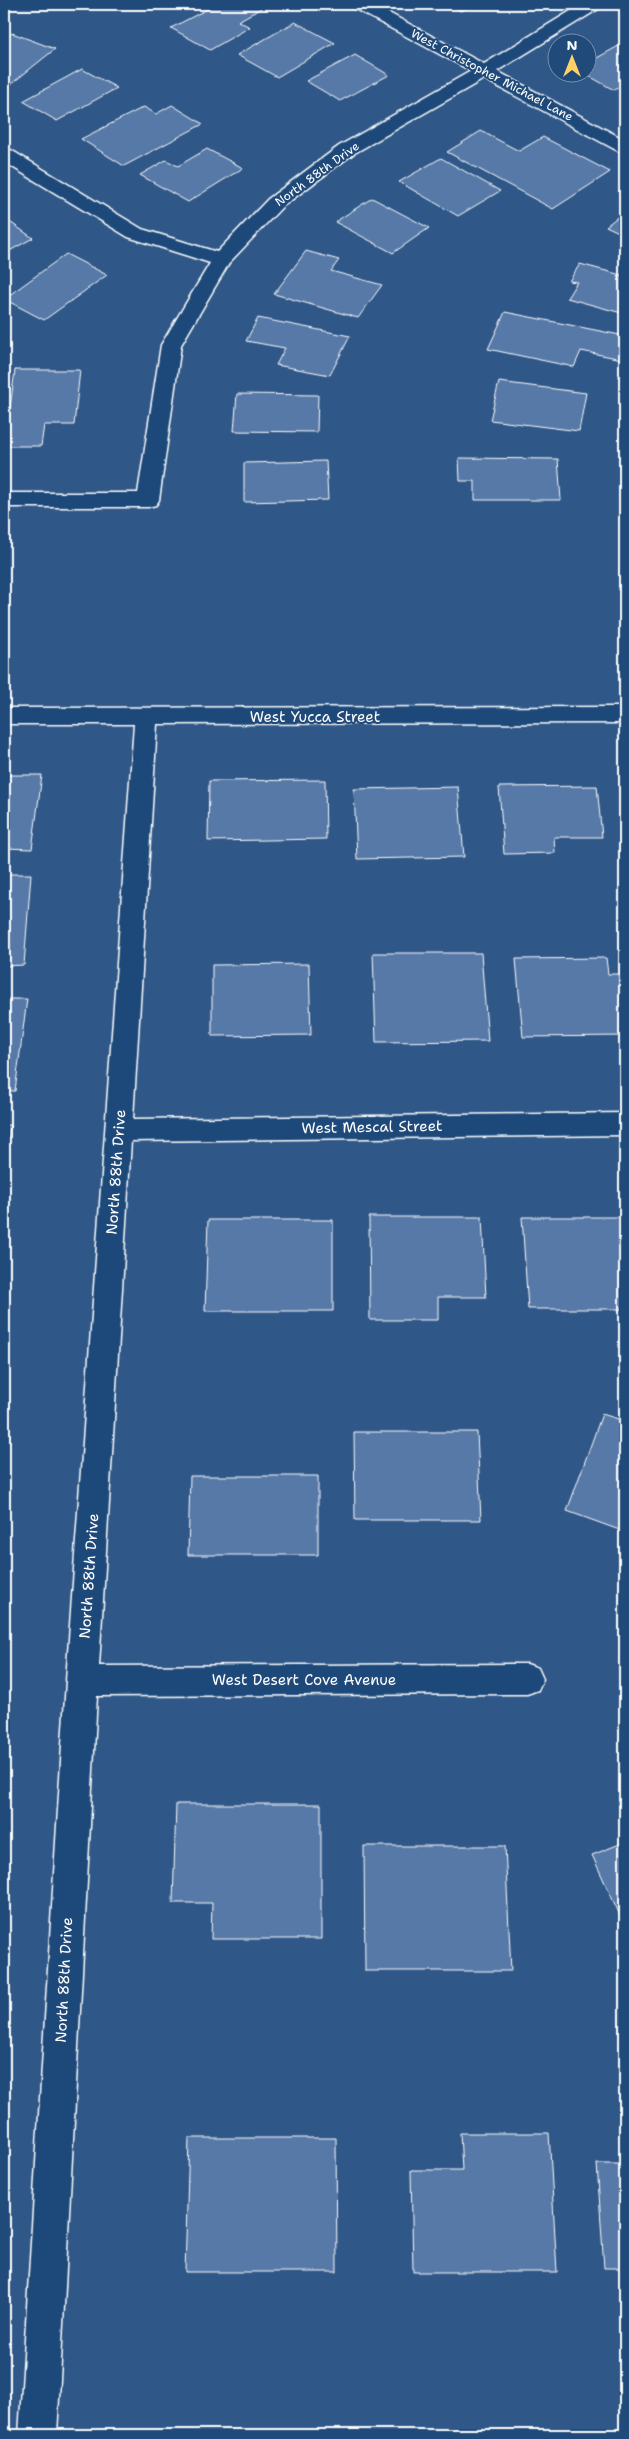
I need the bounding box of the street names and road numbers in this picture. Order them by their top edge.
street label: West Christopher Michael Lane [408,25,576,125]
street label: North 88th Drive [272,138,363,210]
street label: West Yucca Street [250,707,380,727]
street label: North 88th Drive [102,1109,130,1235]
street label: West Mescal Street [301,1116,443,1138]
street label: North 88th Drive [75,1513,103,1639]
street label: West Desert Cove Avenue [212,1670,396,1690]
street label: North 88th Drive [51,1917,77,2043]

